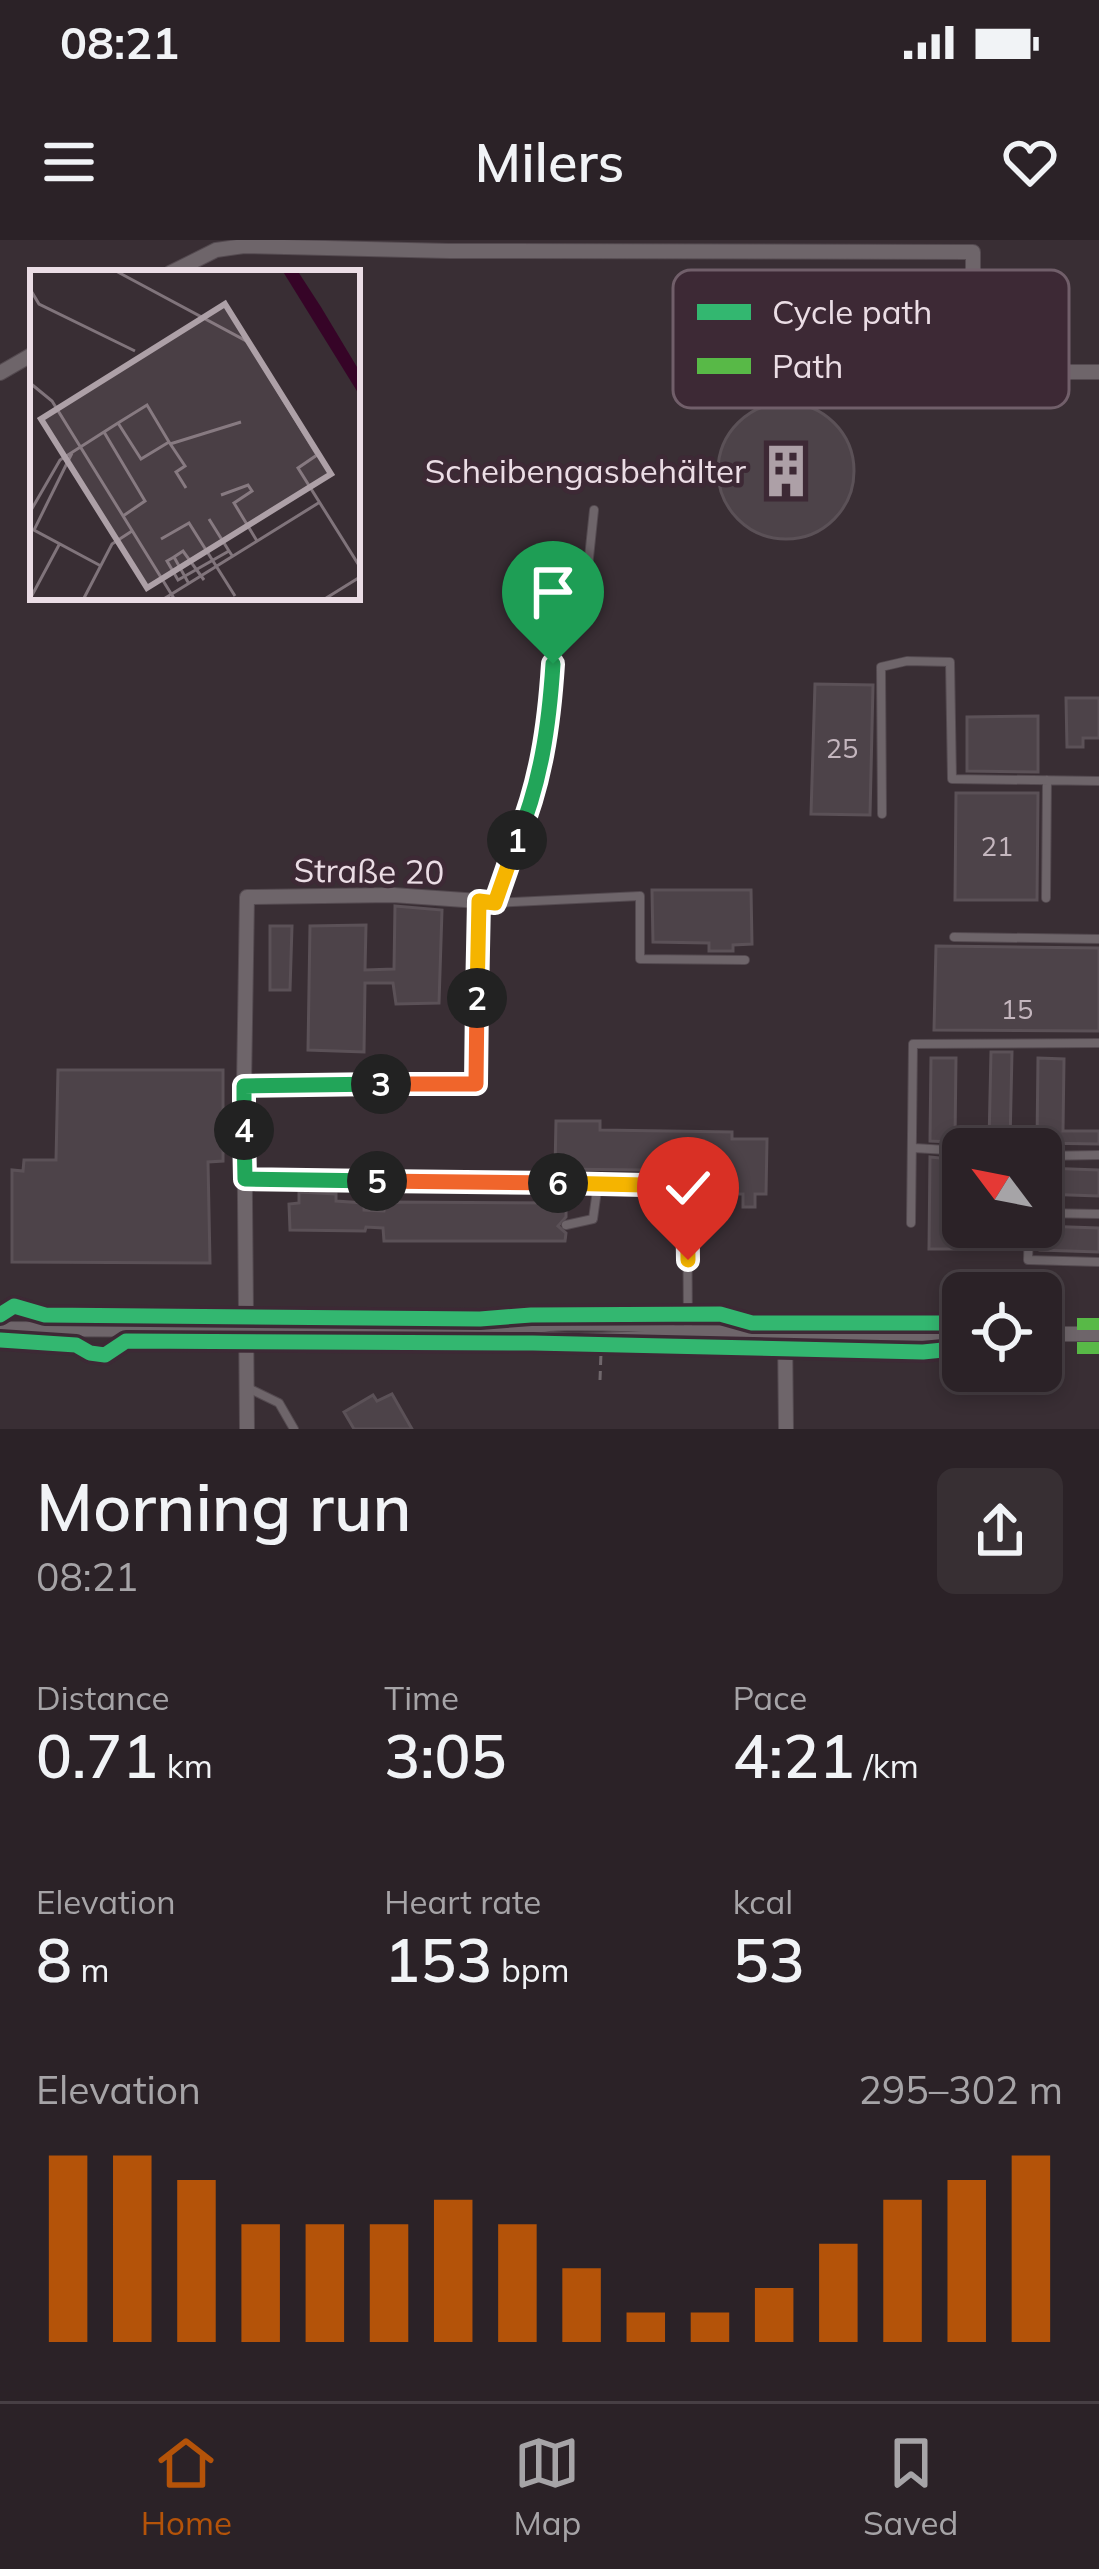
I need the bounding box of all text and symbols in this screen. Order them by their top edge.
text: 08:21 [60,14,179,70]
text: Milers [474,128,625,196]
icon: menu [36,129,102,195]
icon: heart [997,129,1063,195]
inset map [30,270,360,600]
legend [673,270,1069,408]
text: Cycle path [772,291,932,332]
text: Path [772,345,843,386]
building icon: Scheibengasbehälter [757,442,815,500]
place label: Scheibengasbehälter [425,450,746,491]
pin [502,541,604,664]
icon: arrive [520,559,586,625]
house number: 25 [826,731,858,765]
pin: 1 [487,810,547,870]
text: 1 [507,819,527,860]
house number: 21 [981,829,1013,863]
street label: Straße 20 [293,849,445,892]
pin: 2 [447,968,507,1028]
text: 2 [467,977,487,1018]
house number: 15 [1001,992,1033,1026]
pin: 3 [351,1054,411,1114]
text: 3 [371,1063,391,1104]
pin: 4 [214,1100,274,1160]
text: 4 [234,1109,254,1150]
north arrow [942,1128,1062,1248]
map controls [942,1128,1062,1392]
pin [637,1137,739,1260]
pin: 5 [347,1151,407,1211]
pin: 6 [528,1153,588,1213]
icon: check [655,1155,721,1221]
text: 5 [367,1160,387,1201]
text: 6 [548,1162,568,1203]
button: locate [942,1272,1062,1392]
text: Morning run [36,1465,412,1548]
button: share [937,1468,1063,1594]
text: 08:21 [36,1552,139,1601]
text: Distance [36,1677,169,1718]
text: Time [384,1677,459,1718]
text: Pace [733,1677,807,1718]
text: 0.71 [36,1718,158,1793]
text: 3:05 [384,1718,507,1793]
text: 4:21 [733,1718,855,1793]
text: km [158,1745,213,1786]
text: /km [855,1745,919,1786]
text: Elevation [36,1881,176,1922]
text: Heart rate [384,1881,541,1922]
text: kcal [733,1881,793,1922]
text: 8 [36,1922,72,1997]
text: 153 [384,1922,492,1997]
text: 53 [733,1922,805,1997]
text: m [72,1949,110,1990]
text: bpm [492,1949,570,1990]
text: Elevation [36,2065,201,2114]
text: 295–302 m [858,2065,1063,2114]
tab: Home [141,2430,232,2543]
tab: Map [513,2430,581,2543]
tab: Saved [863,2430,958,2543]

